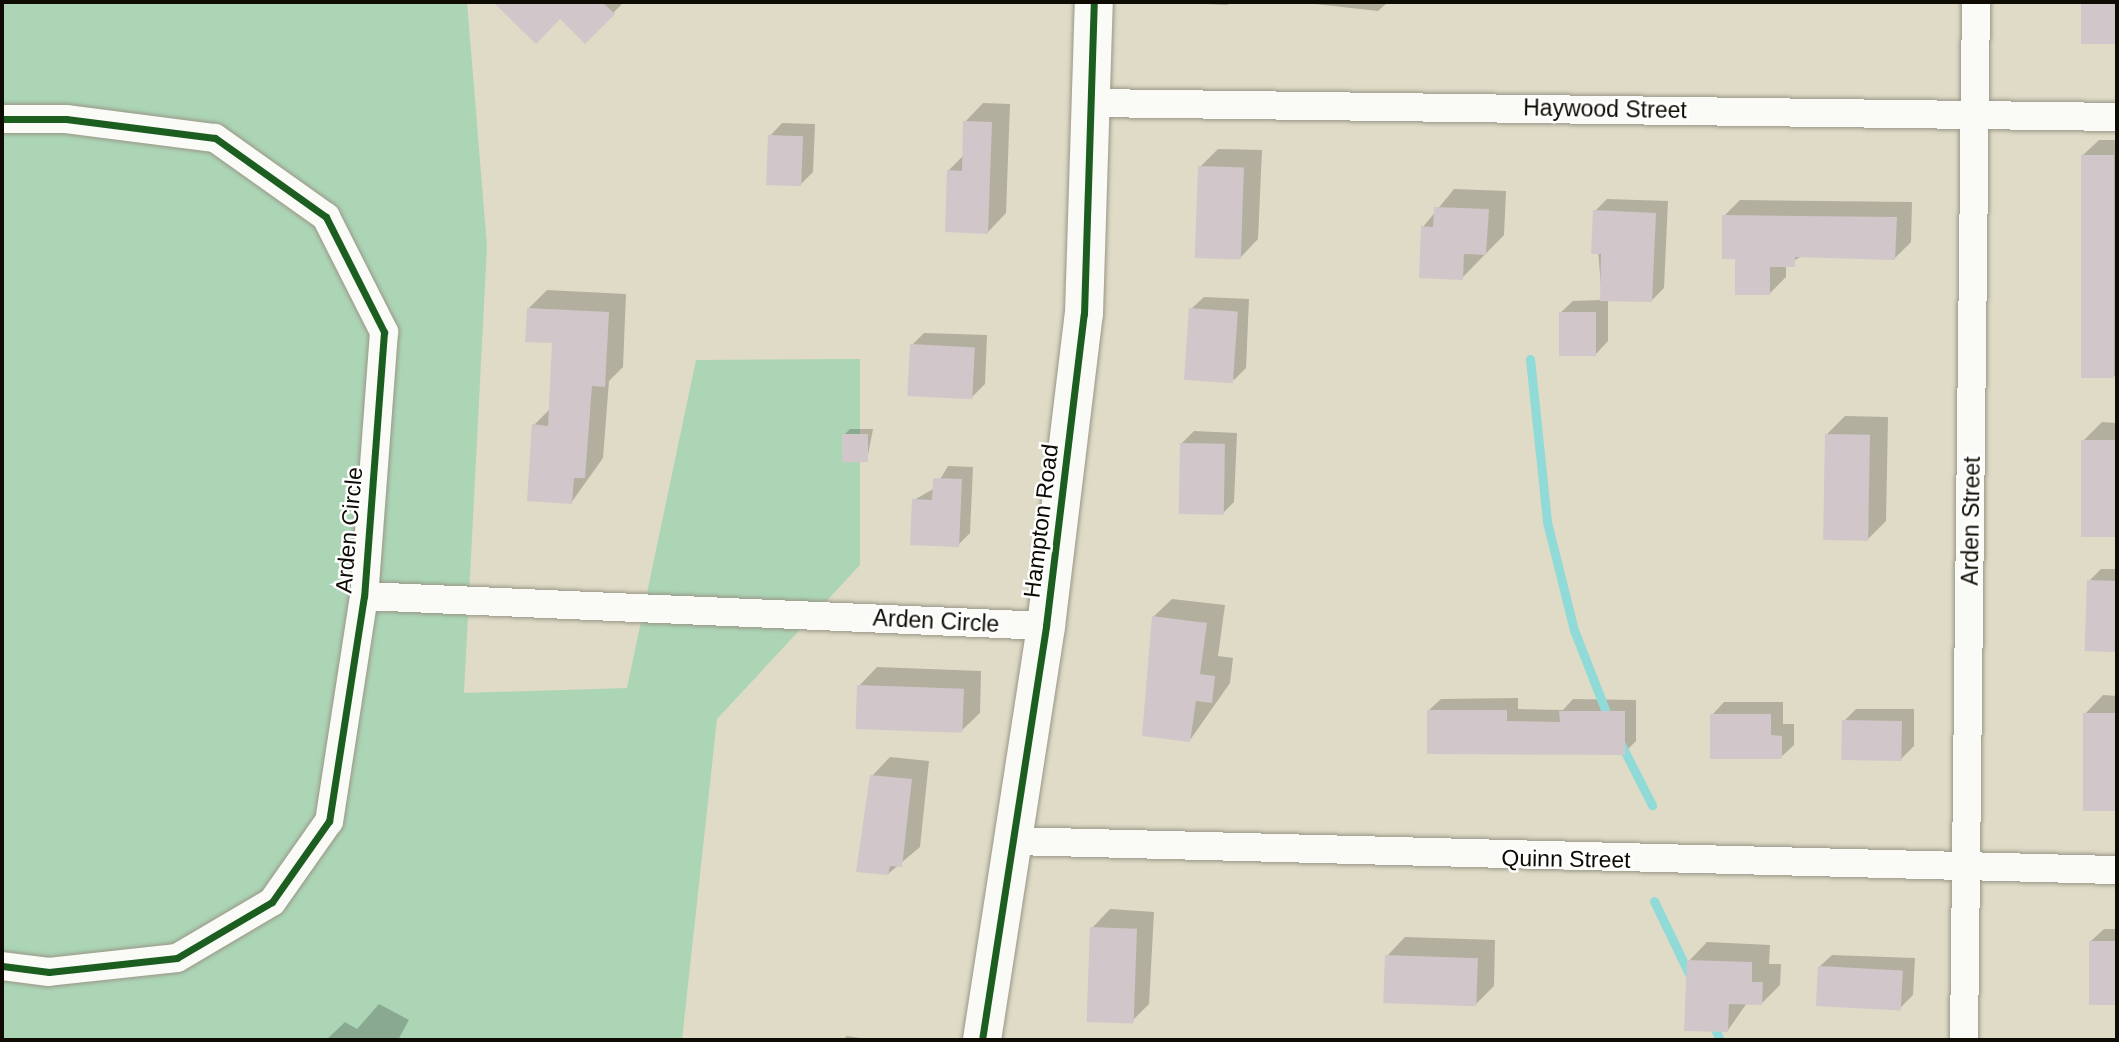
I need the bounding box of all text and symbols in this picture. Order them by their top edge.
street label: Haywood Street [1523,94,1687,124]
street label: Hampton Road [1018,443,1064,599]
street label: Arden Street [1956,456,1986,586]
street label: Arden Circle [330,466,368,594]
street label: Arden Circle [872,604,1000,638]
street label: Quinn Street [1501,844,1631,874]

